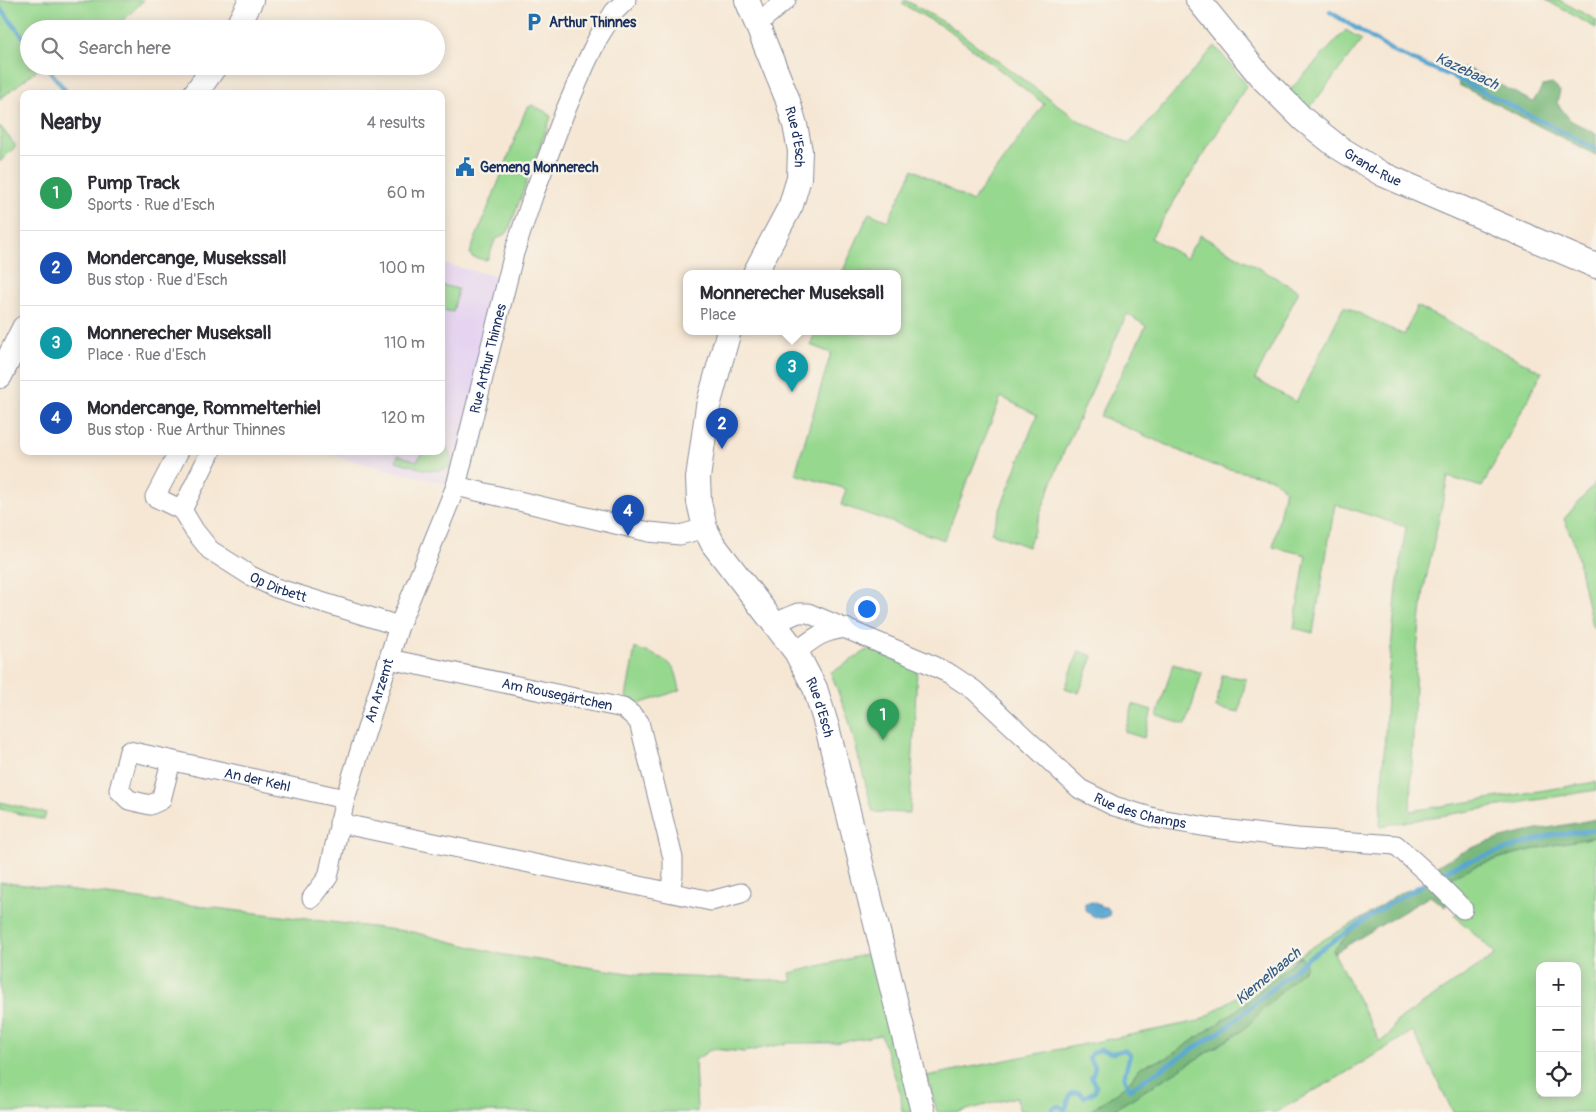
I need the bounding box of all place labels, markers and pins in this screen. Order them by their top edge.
parking icon: Arthur Thinnes [523,11,545,33]
place label: Arthur Thinnes [549,14,637,31]
public building icon: Gemeng Monnerech [454,156,476,178]
place label: Gemeng Monnerech [480,159,599,176]
pin: 3 [776,351,808,392]
pin: 2 [706,408,738,449]
pin: 4 [612,495,644,536]
pin: 1 [867,699,899,740]

